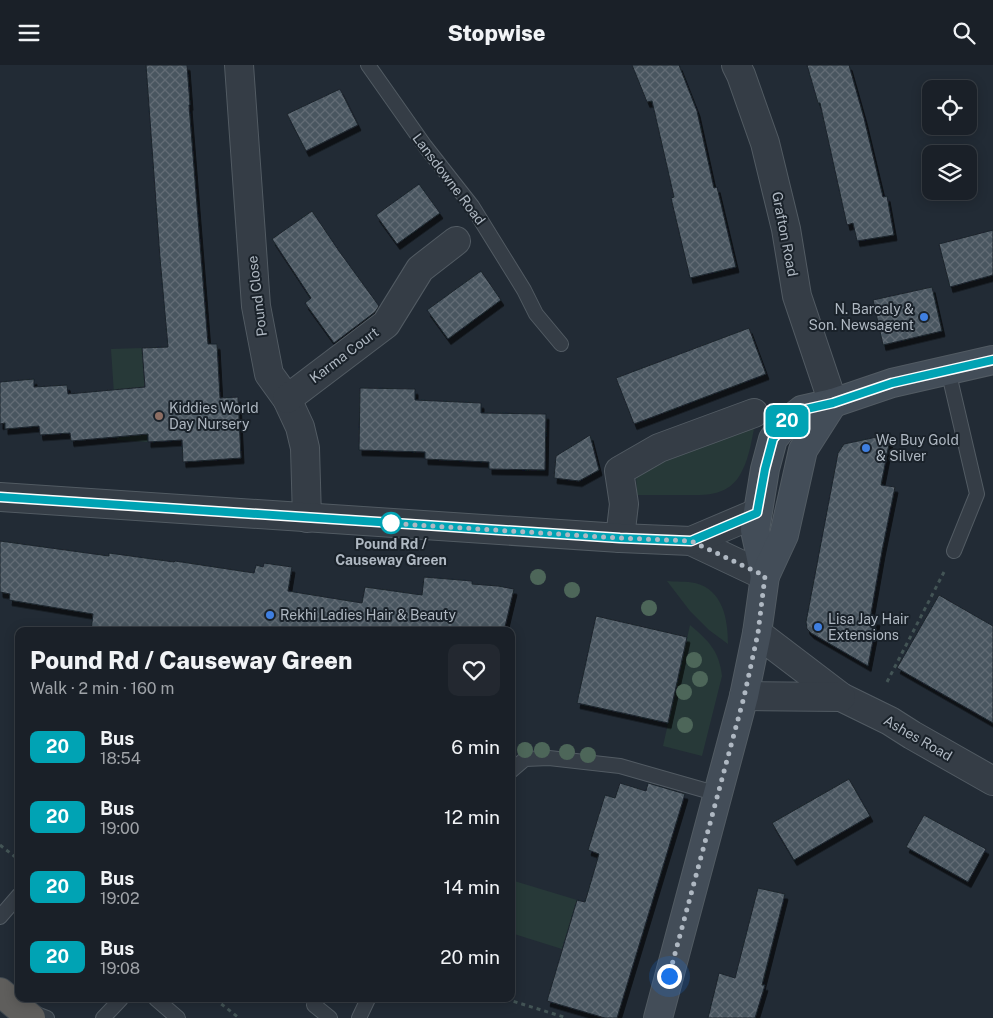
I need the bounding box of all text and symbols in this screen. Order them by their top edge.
icon: menu [15,19,43,47]
icon: search [950,19,978,47]
text: Stopwise [447,20,546,46]
map controls [922,80,977,200]
button: locate [922,80,977,135]
street label: Lansdowne Road [409,130,489,228]
button: layers [922,145,977,200]
street label: Grafton Road [769,190,801,278]
street label: Pound Close [244,255,270,337]
place label: N. Barcaly & Son. Newsagent [809,301,914,333]
marker: N. Barcaly & Son. Newsagent [918,311,930,323]
street label: Karma Court [306,324,382,386]
place label: Kiddies World Day Nursery [169,400,259,432]
line badge: 20 [764,405,810,437]
marker: Kiddies World Day Nursery [153,410,165,422]
text: 20 [775,410,799,431]
place label: We Buy Gold & Silver [876,432,959,464]
marker: We Buy Gold & Silver [860,442,872,454]
marker: Pound Rd / Causeway Green [380,512,402,534]
place label: Pound Rd / Causeway Green [335,536,447,568]
place label: Rekhi Ladies Hair & Beauty [280,607,457,623]
marker: Rekhi Ladies Hair & Beauty [264,609,276,621]
place label: Lisa Jay Hair Extensions [828,611,909,643]
marker: Lisa Jay Hair Extensions [812,621,824,633]
button: heart [448,644,500,696]
text: Pound Rd / Causeway Green [30,646,352,674]
text: Walk · 2 min · 160 m [30,679,174,698]
street label: Ashes Road [881,712,955,764]
text: Bus [100,727,134,749]
text: 20 [46,736,69,757]
text: 6 min [451,736,500,758]
text: 18:54 [100,749,141,768]
text: Bus [100,797,134,819]
text: 20 [46,806,69,827]
text: 12 min [444,806,500,828]
text: 19:00 [100,819,140,838]
text: Bus [100,867,134,889]
text: 20 [46,876,69,897]
text: 14 min [443,876,500,898]
text: 19:02 [100,889,139,908]
text: Bus [100,937,134,959]
text: 20 [46,946,69,967]
text: 20 min [440,946,500,968]
text: 19:08 [100,959,140,978]
your location [657,964,682,989]

